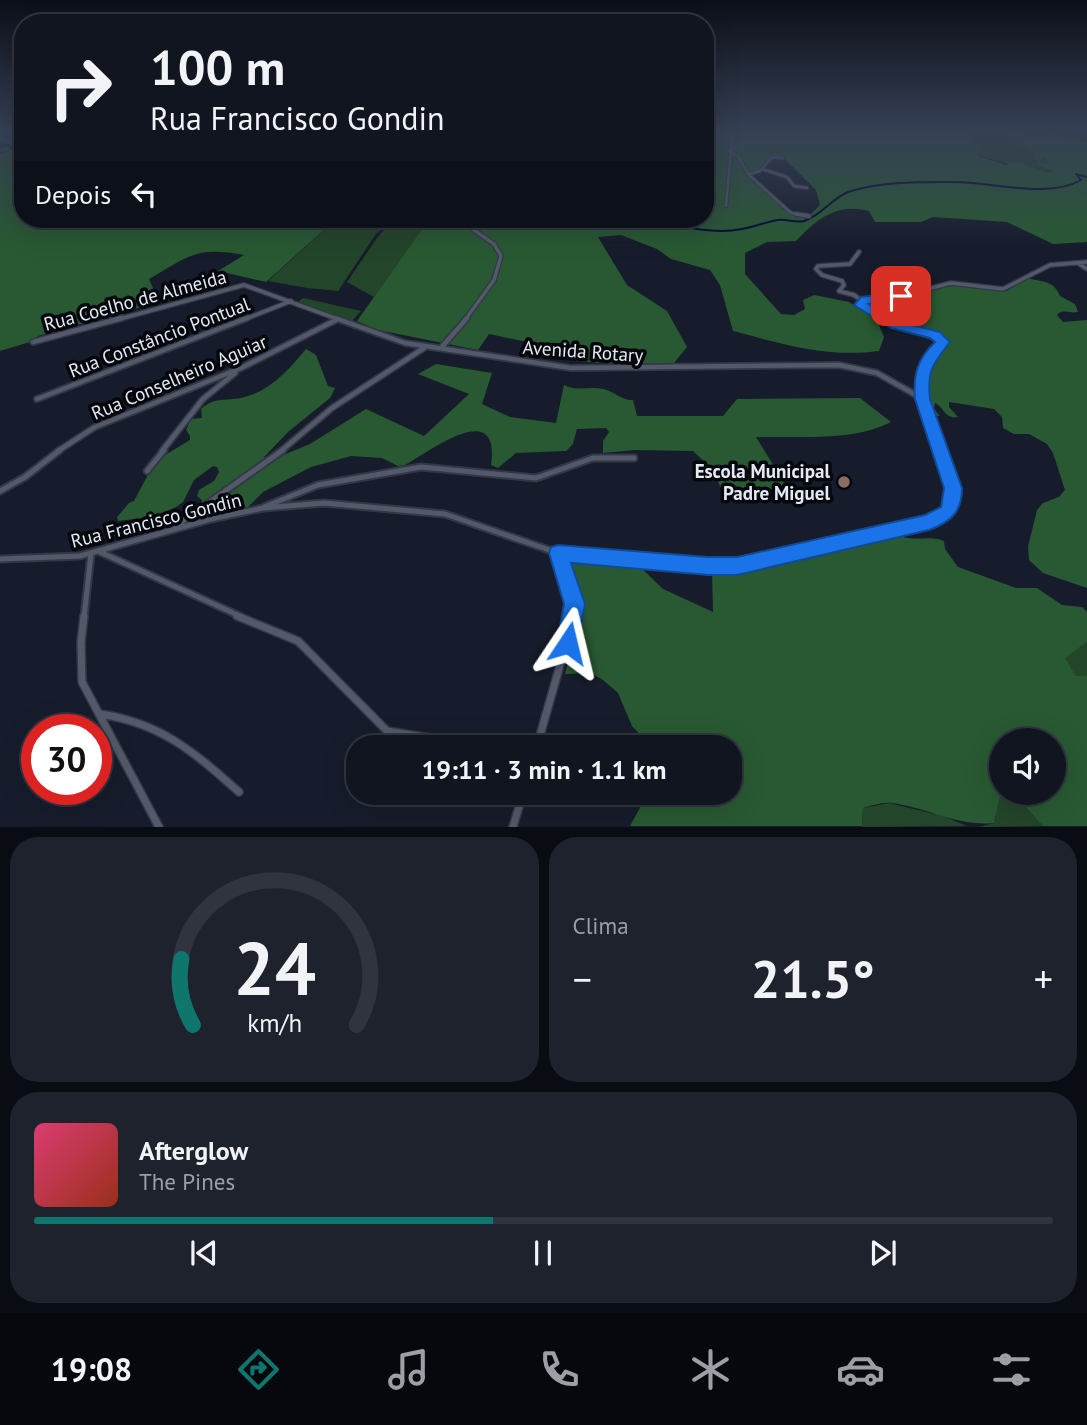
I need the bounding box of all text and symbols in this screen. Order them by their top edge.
text: 100 m [150,35,285,99]
icon: right [35,42,126,133]
text: Rua Francisco Gondin [150,97,445,139]
icon: left [125,175,163,213]
text: Depois [35,178,111,211]
street label: Rua Coelho de Almeida [41,264,229,336]
pin [871,266,931,326]
icon: arrive [882,277,920,315]
street label: Rua Constâncio Pontual [65,291,253,383]
street label: Rua Conselheiro Aguiar [88,329,271,425]
street label: Avenida Rotary [522,335,644,367]
place label: Escola Municipal Padre Miguel [695,459,830,505]
marker: Escola Municipal Padre Miguel [836,474,852,490]
street label: Rua Francisco Gondin [68,487,244,553]
position arrow [531,606,605,680]
speed limit sign: 30 [21,714,112,805]
map controls [989,728,1066,805]
button: sound [989,728,1066,805]
text: 19:11 · 3 min · 1.1 km [422,753,667,786]
text: Clima [573,911,629,940]
text: 24 [233,922,316,1016]
text: 21.5° [751,945,875,1012]
text: − [573,954,592,1003]
text: + [1034,954,1053,1003]
text: km/h [247,1007,302,1039]
text: Afterglow [139,1134,248,1167]
text: The Pines [139,1167,235,1196]
icon: previous [185,1234,223,1272]
icon: pause [524,1234,562,1272]
icon: next [864,1234,902,1272]
icon: directions [234,1345,283,1394]
icon: music [384,1345,433,1394]
icon: phone [535,1345,584,1394]
icon: climate [686,1345,735,1394]
icon: car [836,1345,885,1394]
icon: filters [987,1345,1036,1394]
text: 19:08 [51,1348,132,1390]

